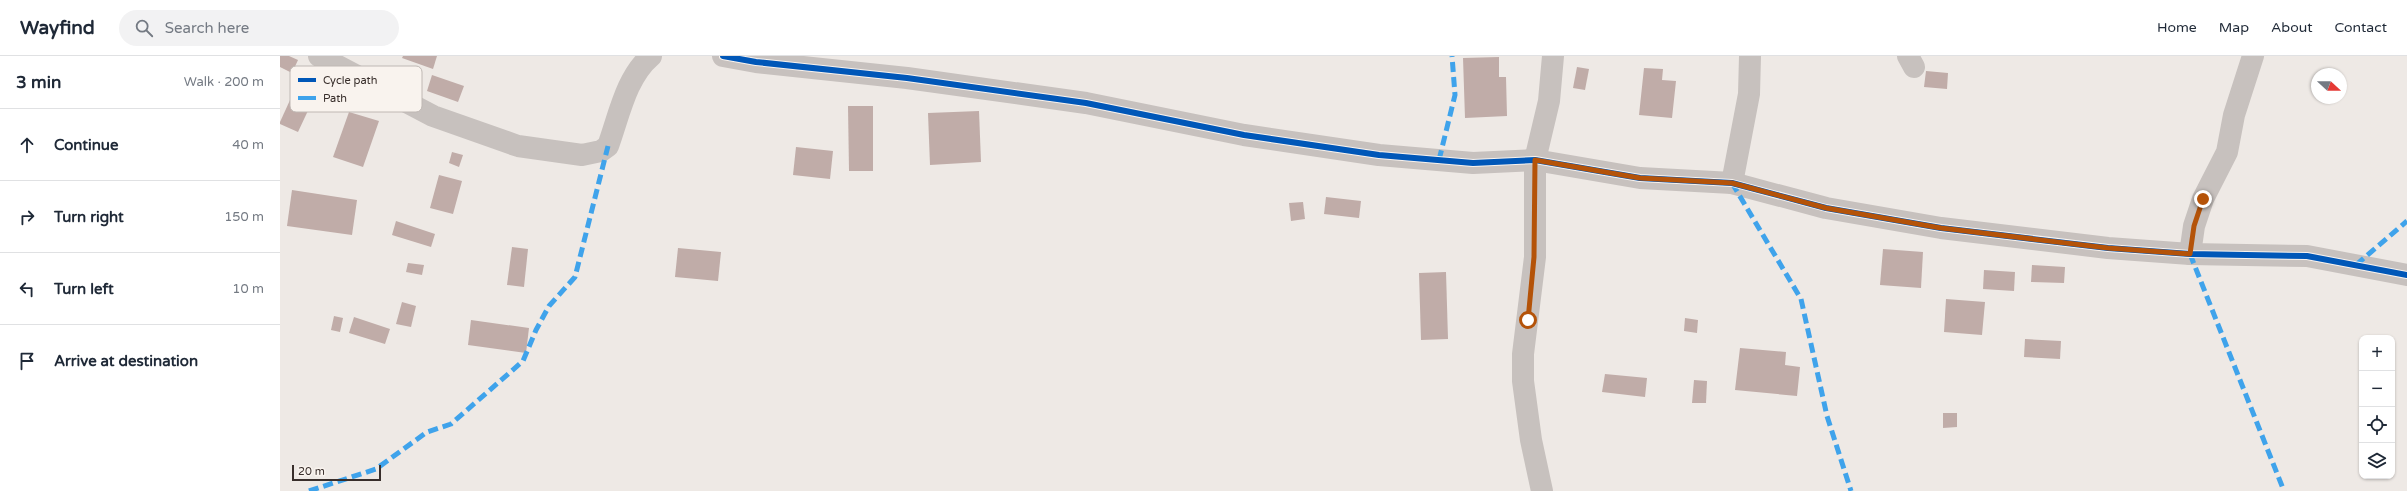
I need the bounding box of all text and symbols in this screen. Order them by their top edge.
search box [119,10,399,46]
text: Wayfind [20,17,95,39]
icon: search [133,17,155,39]
text: Search here [165,19,249,37]
text: Home [2157,19,2197,36]
text: Map [2219,19,2249,36]
text: About [2271,19,2313,36]
text: Contact [2335,19,2387,36]
legend [290,66,422,112]
north arrow [2311,68,2347,104]
text: 3 min [16,72,61,93]
text: Walk · 200 m [184,74,264,90]
text: Cycle path [323,74,378,87]
text: Path [323,92,347,105]
icon: ahead [16,134,38,156]
text: Continue [54,136,118,154]
text: 40 m [232,137,264,153]
route end [2194,190,2212,208]
icon: right [16,206,38,228]
text: Turn right [54,208,124,226]
text: 150 m [224,209,264,225]
icon: left [16,278,38,300]
text: Turn left [54,280,114,298]
text: 10 m [232,281,264,297]
route start [1519,311,1537,329]
map controls [2359,335,2395,479]
button: + [2359,335,2395,371]
icon: arrive [16,350,38,372]
text: Arrive at destination [54,352,198,370]
button: − [2359,371,2395,407]
button: locate [2359,407,2395,443]
button: layers [2359,443,2395,479]
scale bar [292,463,381,482]
text: 20 m [298,465,325,478]

